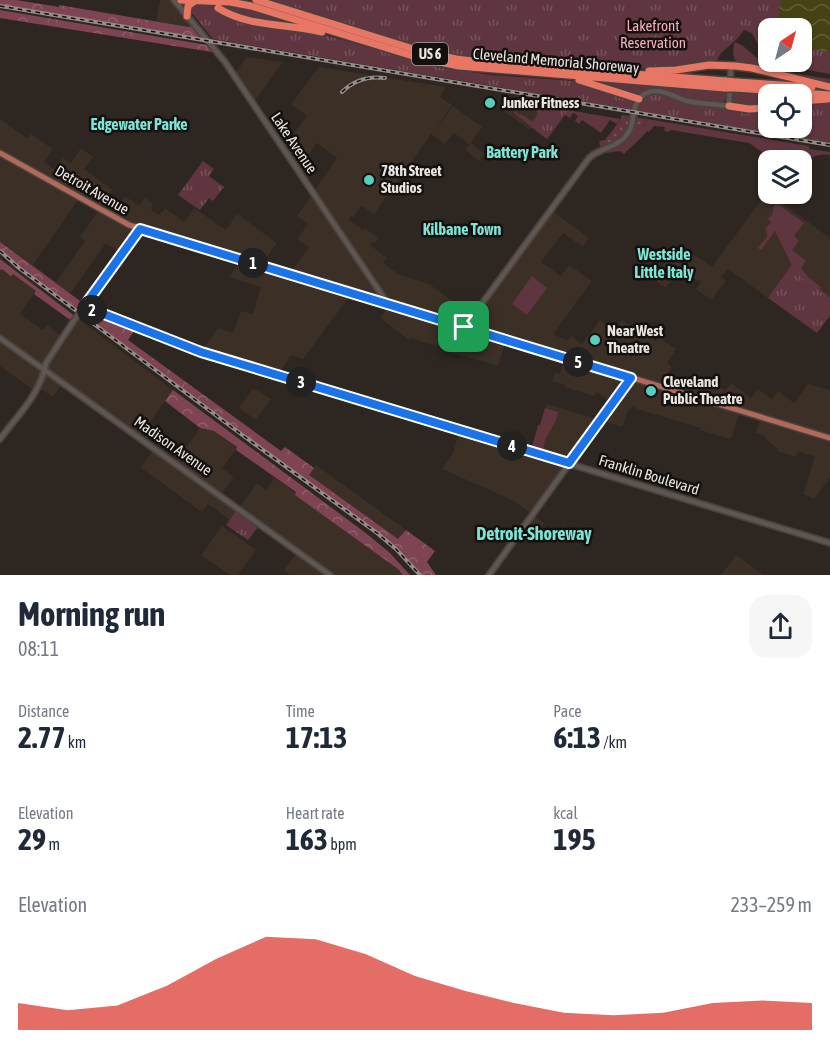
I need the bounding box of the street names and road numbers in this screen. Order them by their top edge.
road number: US 6 [412,43,448,65]
street label: Cleveland Memorial Shoreway [472,45,640,76]
street label: Lake Avenue [268,109,321,176]
street label: Detroit Avenue [52,162,132,218]
street label: Madison Avenue [131,413,215,479]
street label: Franklin Boulevard [597,451,701,498]

